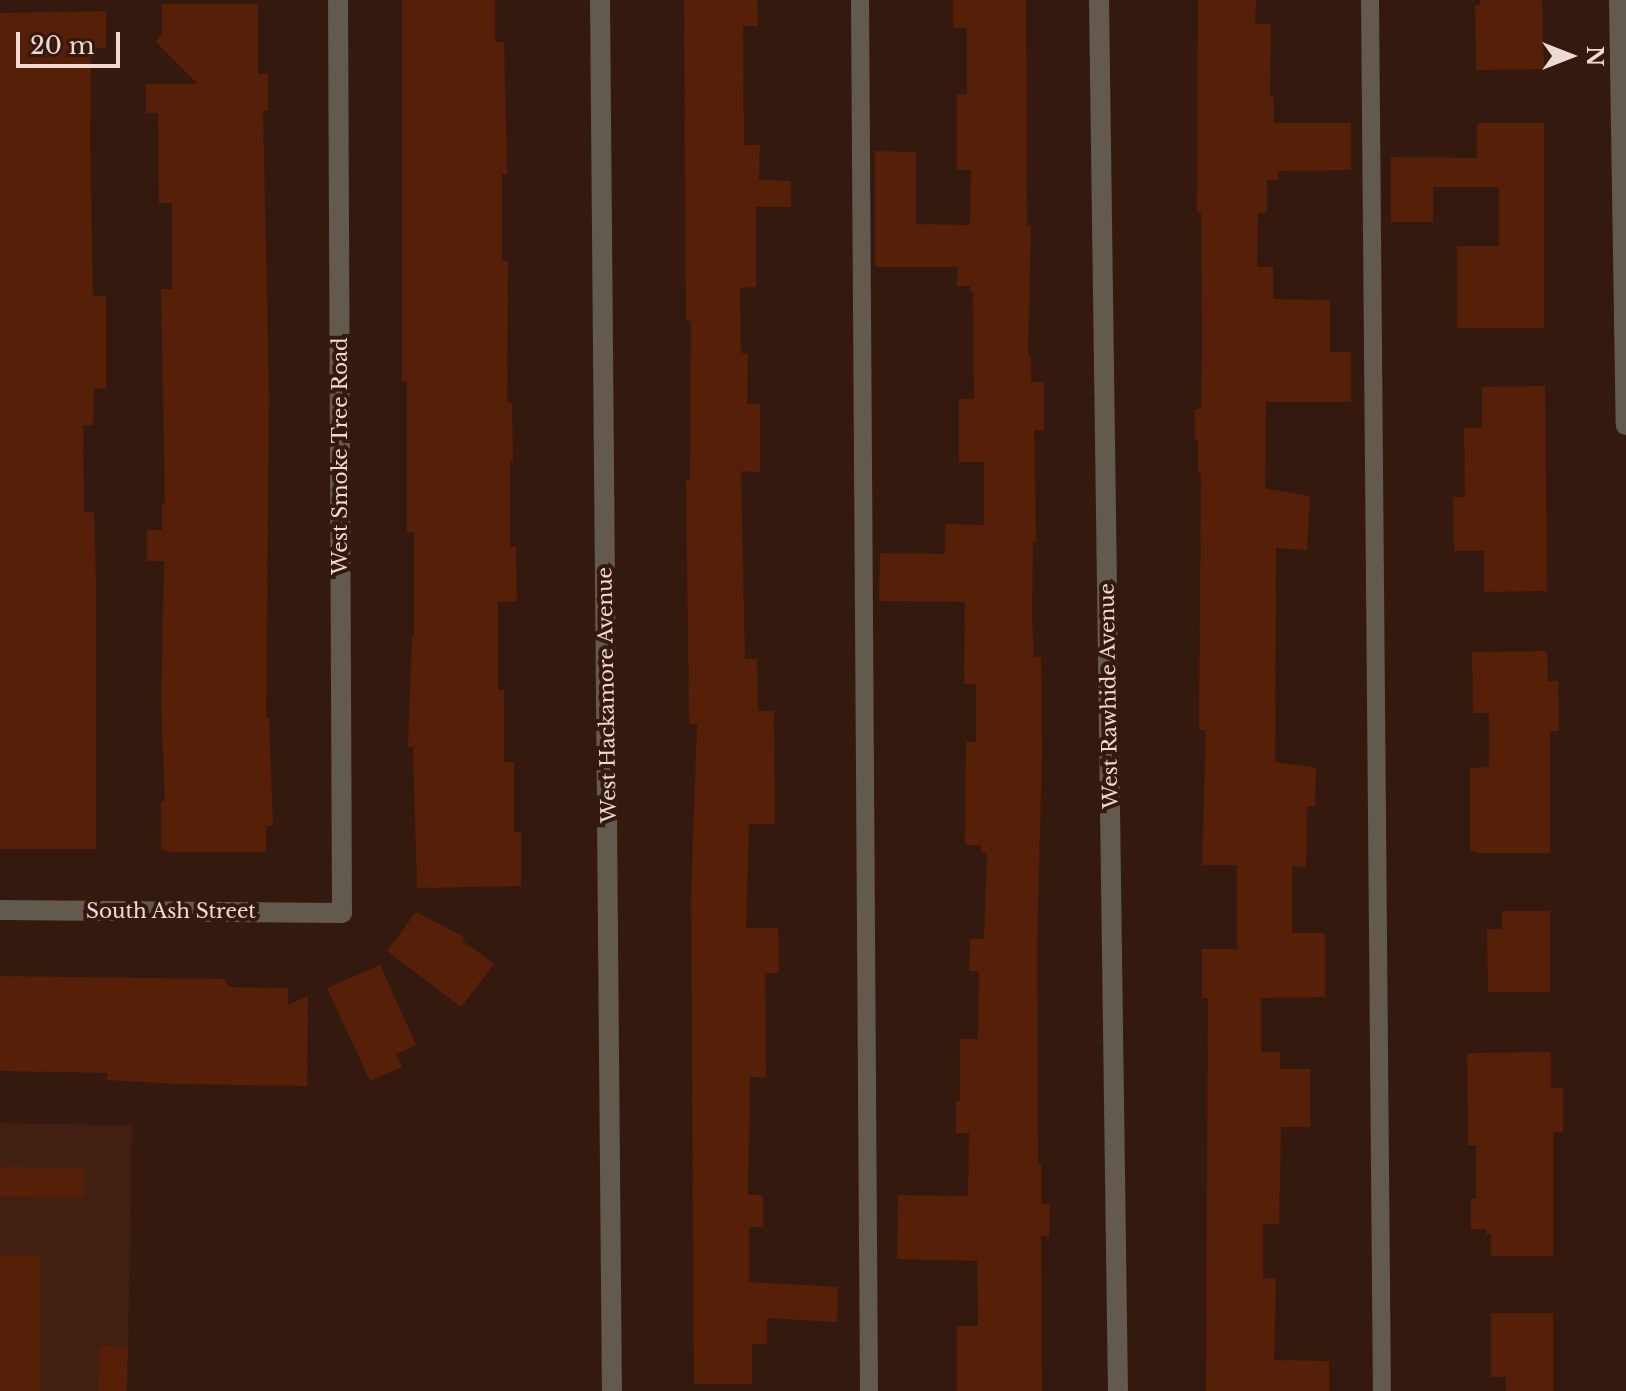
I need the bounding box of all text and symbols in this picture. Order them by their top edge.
scale bar [20,16,124,66]
north arrow [1530,16,1610,96]
text: 20 m [30,31,95,60]
text: N [1581,46,1608,66]
street label: West Smoke Tree Road [328,337,352,575]
street label: West Hackamore Avenue [593,566,621,824]
street label: West Rawhide Avenue [1095,582,1123,810]
street label: South Ash Street [86,899,256,923]

